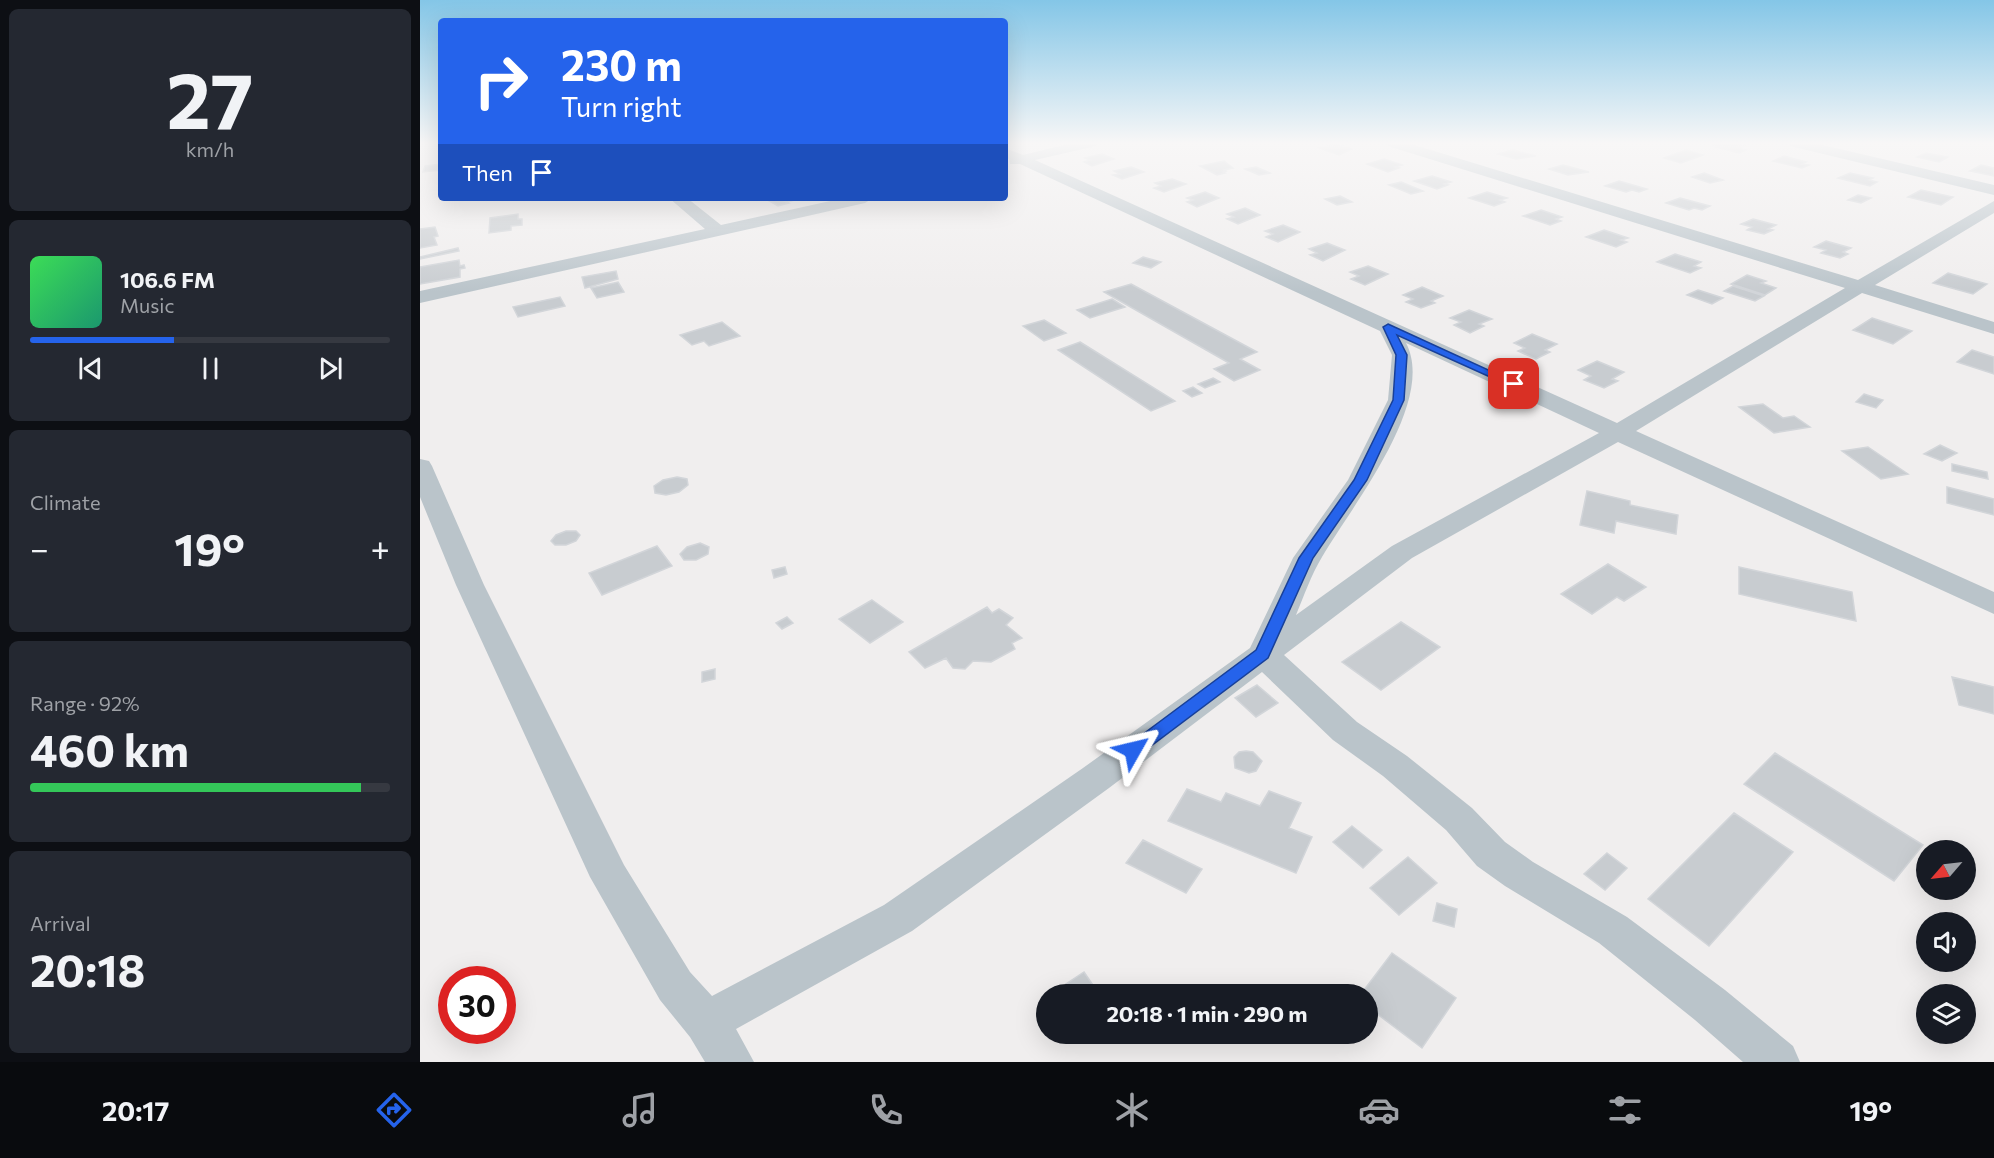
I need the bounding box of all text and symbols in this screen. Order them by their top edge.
text: 230 m [561,38,682,90]
icon: right [462,42,540,120]
text: 27 [167,50,253,145]
text: Turn right [561,90,681,123]
text: km/h [186,137,234,161]
icon: arrive [525,156,558,189]
text: Then [462,159,513,186]
text: 106.6 FM [120,266,215,293]
text: Music [120,293,174,317]
icon: previous [74,352,107,385]
icon: pause [194,352,227,385]
icon: next [314,352,347,385]
pin [1488,358,1539,409]
icon: arrive [1497,367,1530,400]
text: Climate [30,490,100,514]
text: 19° [174,520,245,575]
text: − [30,527,49,568]
text: + [371,527,390,568]
text: Range · 92% [30,691,140,715]
position arrow [1101,718,1165,782]
text: 460 km [30,721,189,776]
north arrow [1916,840,1976,900]
map controls [1916,840,1976,1044]
text: Arrival [30,911,91,935]
button: sound [1916,912,1976,972]
text: 20:18 [30,941,145,996]
speed limit sign: 30 [438,966,516,1044]
button: layers [1916,984,1976,1044]
text: 20:18 · 1 min · 290 m [1106,1000,1308,1027]
icon: directions [373,1089,415,1131]
icon: music [619,1089,661,1131]
icon: phone [865,1089,907,1131]
icon: climate [1111,1089,1153,1131]
icon: car [1358,1089,1400,1131]
icon: filters [1604,1089,1646,1131]
text: 20:17 [102,1094,169,1127]
text: 19° [1850,1094,1892,1127]

